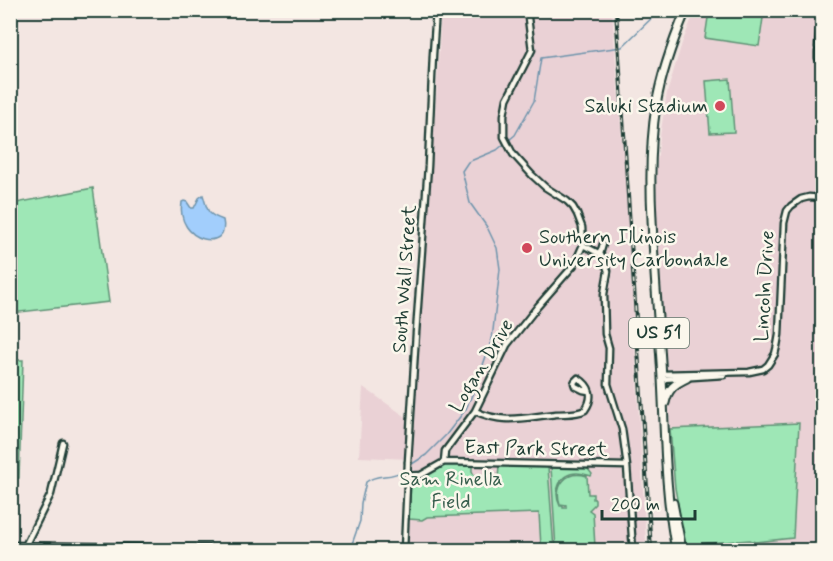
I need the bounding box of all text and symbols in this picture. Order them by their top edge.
place label: Saluki Stadium [584,93,708,120]
marker: Saluki Stadium [713,99,727,113]
street label: South Wall Street [386,204,424,354]
place label: Southern Illinois University Carbondale [539,224,729,274]
street label: Lincoln Drive [749,230,781,342]
marker: Southern Illinois University Carbondale [520,241,534,255]
street label: Logan Drive [443,314,522,419]
road number: US 51 [629,318,689,348]
street label: East Park Street [464,434,608,464]
park label: Sam Rinella Field [400,466,502,516]
scale bar [602,483,695,521]
text: 200 m [611,493,660,517]

